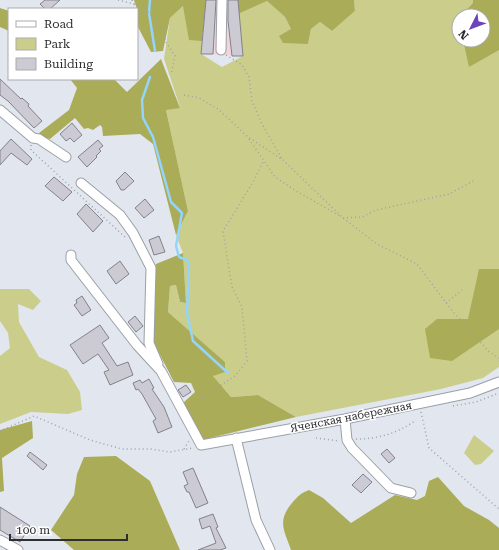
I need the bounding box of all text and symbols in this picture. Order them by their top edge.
legend [8,8,138,80]
north arrow [451,8,491,48]
text: Road [44,17,74,31]
text: N [456,26,472,42]
text: Park [44,37,71,51]
text: Building [44,57,93,71]
street label: Яченская набережная [289,399,413,435]
scale bar [10,516,127,542]
text: 100 m [16,523,50,537]

